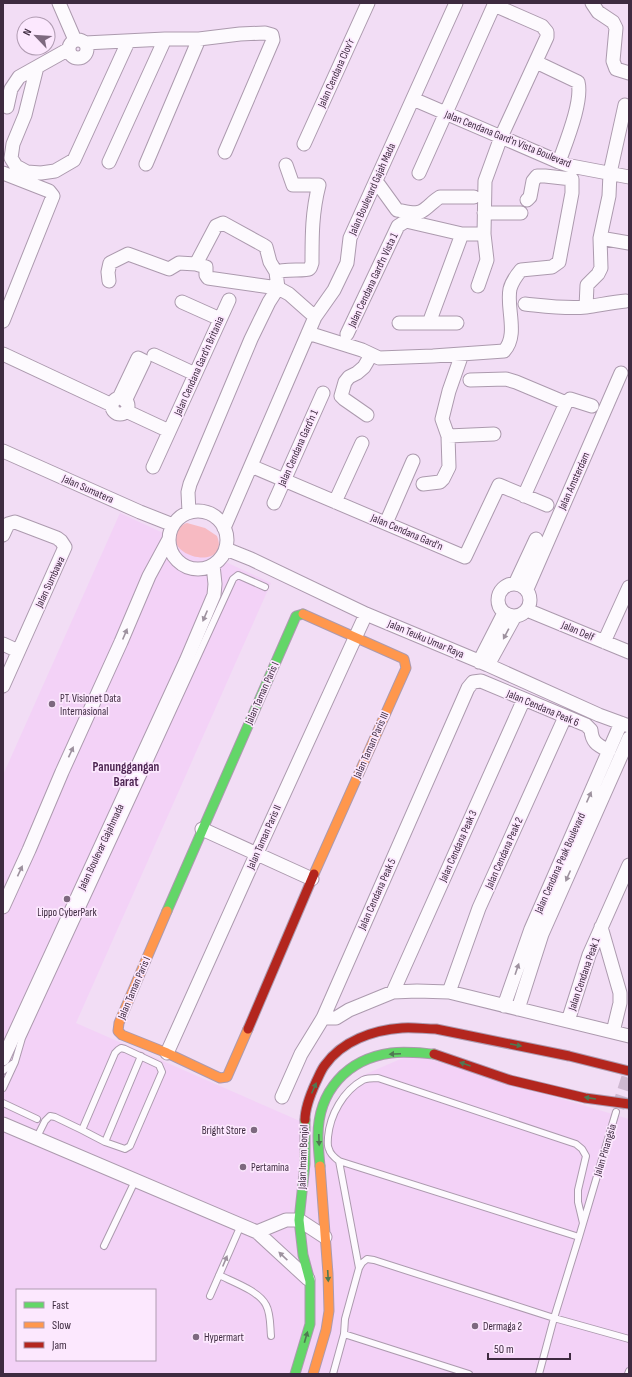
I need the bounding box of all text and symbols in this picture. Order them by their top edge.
north arrow [16,16,56,56]
text: N [20,26,35,37]
street label: Jalan Cendana Clov'r [315,37,357,110]
street label: Jalan Cendana Gard'n Vista Boulevard [442,107,573,170]
street label: Jalan Boulevard Gajah Mada [345,141,398,238]
street label: Jalan Cendana Gard'n Vista 1 [345,231,401,330]
street label: Jalan Cendana Gard'n Britania [171,314,227,419]
street label: Jalan Cendana Gard'n 1 [275,408,321,489]
street label: Jalan Amsterdam [555,450,592,513]
street label: Jalan Sumatera [59,472,116,506]
street label: Jalan Cendana Gard'n [368,511,445,553]
street label: Jalan Sumbawa [32,555,67,610]
one-way arrow [202,611,208,622]
street label: Jalan Teuku Umar Raya [385,617,466,661]
street label: Jalan Delf [559,618,597,644]
one-way arrow [122,627,128,639]
one-way arrow [502,628,509,640]
street label: Jalan Taman Paris I [242,660,282,727]
street label: Jalan Cendana Peak 6 [504,687,581,729]
place label: PT. Visionet Data Internasional [60,692,121,718]
marker: PT. Visionet Data Internasional [47,699,57,709]
street label: Jalan Taman Paris III [350,710,391,781]
one-way arrow [68,746,74,758]
district label: Panunggangan Barat [93,759,160,790]
one-way arrow [586,792,592,803]
street label: Jalan Boulevar Gajahmada [75,802,127,893]
street label: Jalan Taman Paris II [244,803,284,872]
street label: Jalan Cendana Peak 3 [436,808,480,885]
street label: Jalan Cendana Peak Boulevard [532,810,588,916]
street label: Jalan Cendana Peak 2 [482,815,526,892]
street label: Jalan Cendana Peak 5 [355,856,399,933]
one-way arrow [17,865,23,877]
one-way arrow [564,871,570,883]
marker: Lippo CyberPark [62,894,72,904]
place label: Lippo CyberPark [37,906,97,919]
street label: Jalan Cendana Peak 1 [565,936,603,1013]
street label: Jalan Taman Paris I [115,955,153,1022]
one-way arrow [514,963,520,975]
one-way arrow [510,1042,522,1048]
one-way arrow [389,1050,401,1057]
one-way arrow [459,1061,471,1067]
one-way arrow [311,1082,317,1094]
one-way arrow [584,1095,597,1101]
street label: Jalan Pinangsia [591,1122,619,1179]
place label: Bright Store [202,1124,246,1137]
marker: Bright Store [249,1125,259,1135]
street label: Jalan Imam Bonjol [295,1125,311,1190]
one-way arrow [315,1134,322,1146]
place label: Pertamina [251,1161,289,1174]
marker: Pertamina [238,1162,248,1172]
one-way arrow [279,1252,288,1261]
one-way arrow [223,1254,229,1266]
one-way arrow [325,1270,331,1283]
legend [16,1289,156,1361]
text: Fast [52,1298,69,1313]
text: Slow [52,1318,71,1333]
place label: Dermaga 2 [483,1320,523,1333]
marker: Dermaga 2 [470,1321,480,1331]
one-way arrow [303,1330,309,1342]
place label: Hypermart [204,1331,245,1344]
marker: Hypermart [191,1332,201,1342]
scale bar [488,1335,570,1361]
text: Jam [51,1338,67,1353]
text: 50 m [494,1342,514,1357]

